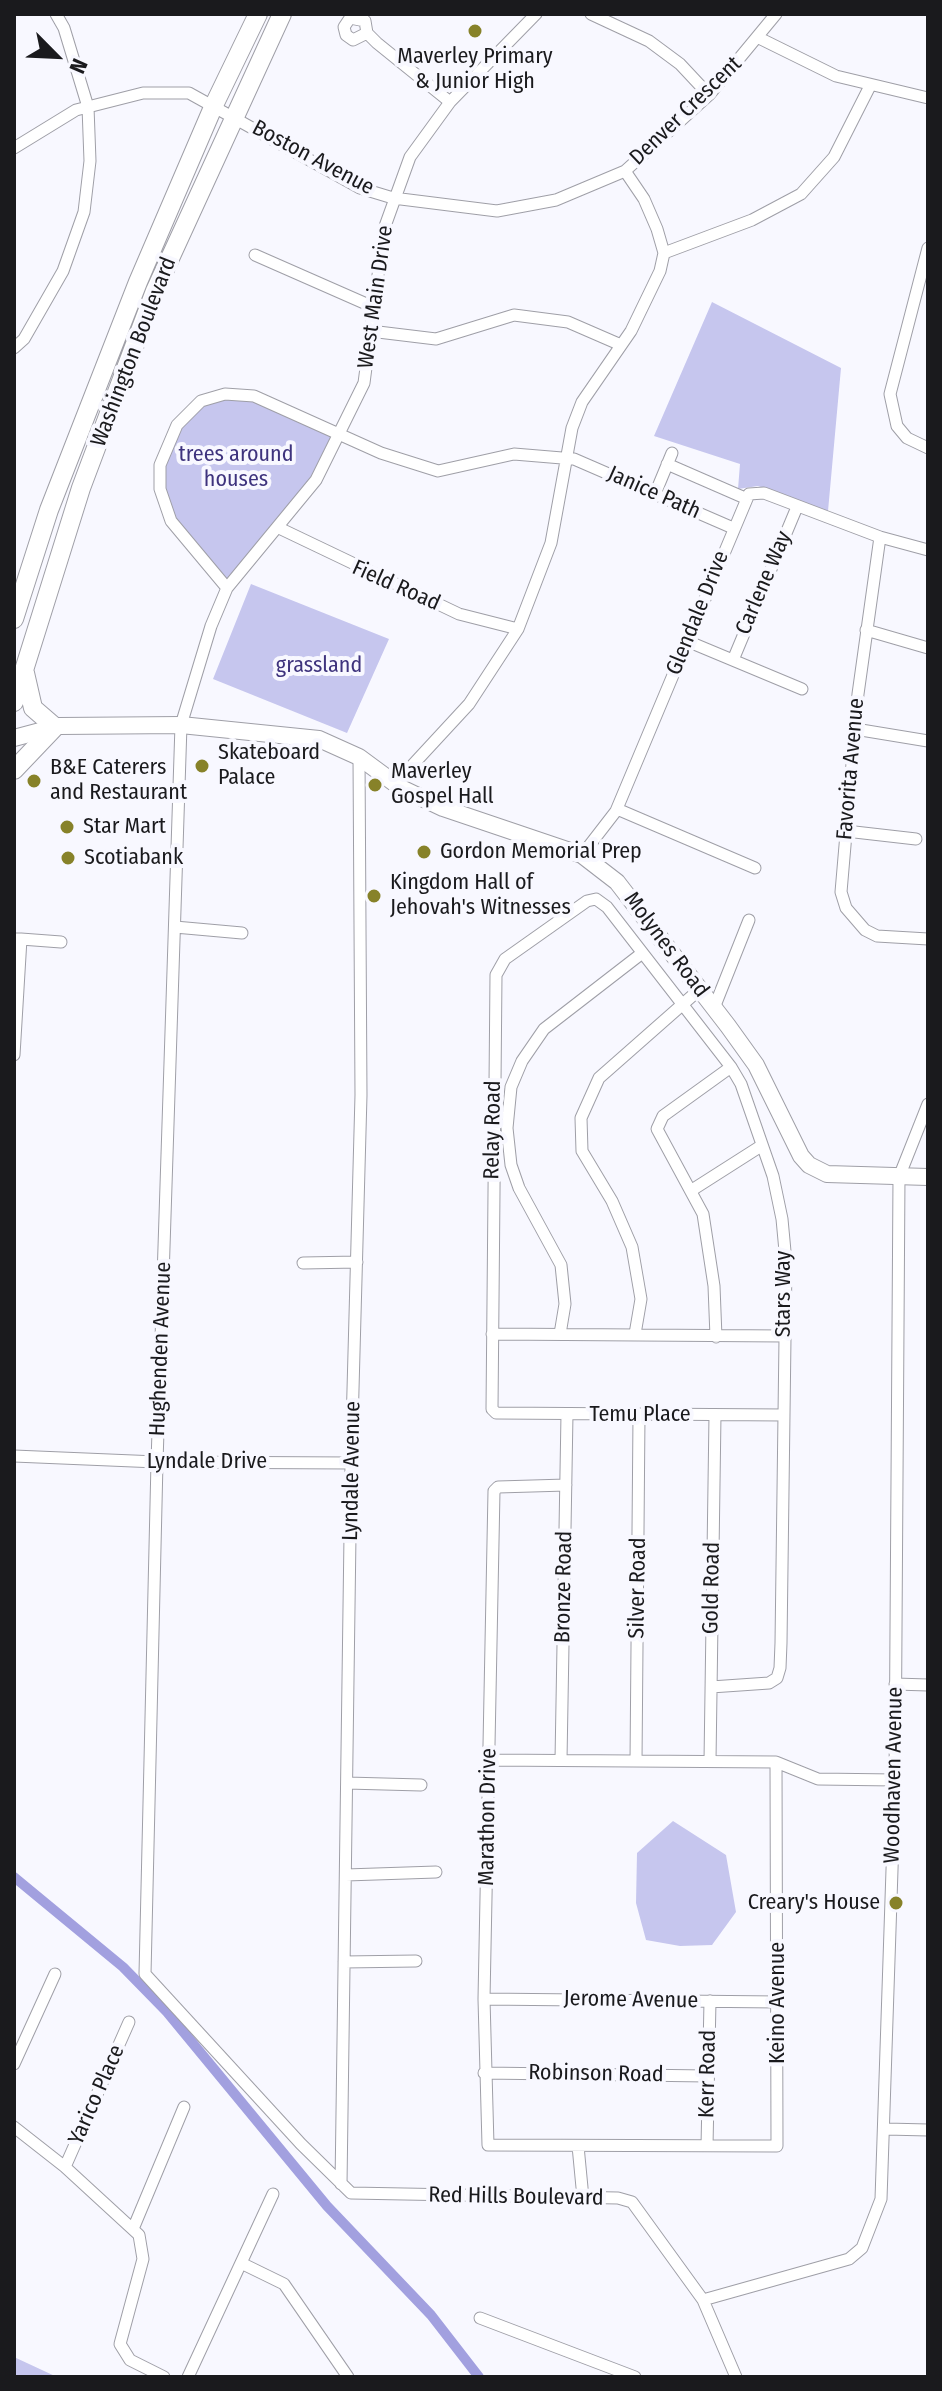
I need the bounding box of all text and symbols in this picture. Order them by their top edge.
north arrow [16,16,96,96]
marker: Maverley Primary & Junior High [466,22,484,40]
place label: Maverley Primary & Junior High [397,44,553,96]
street label: Denver Crescent [625,51,747,171]
text: N [63,54,93,77]
street label: Boston Avenue [248,115,378,201]
street label: West Main Drive [353,224,399,370]
street label: Washington Boulevard [86,254,182,450]
park label: trees around houses [179,442,293,494]
street label: Janice Path [603,461,705,525]
street label: Carlene Way [730,527,798,639]
street label: Glendale Drive [661,547,735,679]
street label: Field Road [348,555,444,617]
park label: grassland [276,653,362,679]
street label: Favorita Avenue [832,697,870,841]
place label: Skateboard Palace [218,740,320,792]
place label: B&E Caterers and Restaurant [50,755,187,806]
marker: Skateboard Palace [193,757,211,775]
place label: Maverley Gospel Hall [391,759,494,810]
marker: B&E Caterers and Restaurant [25,772,43,790]
marker: Maverley Gospel Hall [366,776,384,794]
place label: Star Mart [83,814,166,840]
marker: Star Mart [58,818,76,836]
place label: Gordon Memorial Prep [440,839,642,865]
marker: Gordon Memorial Prep [415,843,433,861]
place label: Scotiabank [84,845,183,871]
marker: Scotiabank [59,849,77,867]
place label: Kingdom Hall of Jehovah's Witnesses [390,870,571,922]
marker: Kingdom Hall of Jehovah's Witnesses [365,887,383,905]
street label: Molynes Road [618,887,714,1003]
street label: Relay Road [479,1080,507,1180]
street label: Stars Way [771,1251,797,1337]
street label: Hughenden Avenue [145,1261,177,1437]
street label: Lyndale Avenue [338,1401,366,1541]
street label: Temu Place [589,1402,691,1428]
street label: Lyndale Drive [147,1449,267,1475]
street label: Bronze Road [550,1531,578,1643]
street label: Silver Road [624,1537,652,1639]
street label: Gold Road [698,1542,726,1634]
street label: Woodhaven Avenue [879,1686,909,1864]
street label: Marathon Drive [474,1748,502,1886]
place label: Creary's House [748,1890,880,1916]
marker: Creary's House [887,1894,905,1912]
street label: Keino Avenue [765,1942,791,2064]
street label: Jerome Avenue [563,1986,699,2014]
street label: Kerr Road [694,2030,722,2118]
street label: Yarico Place [63,2041,131,2149]
street label: Robinson Road [528,2060,664,2088]
street label: Red Hills Boulevard [428,2182,604,2212]

